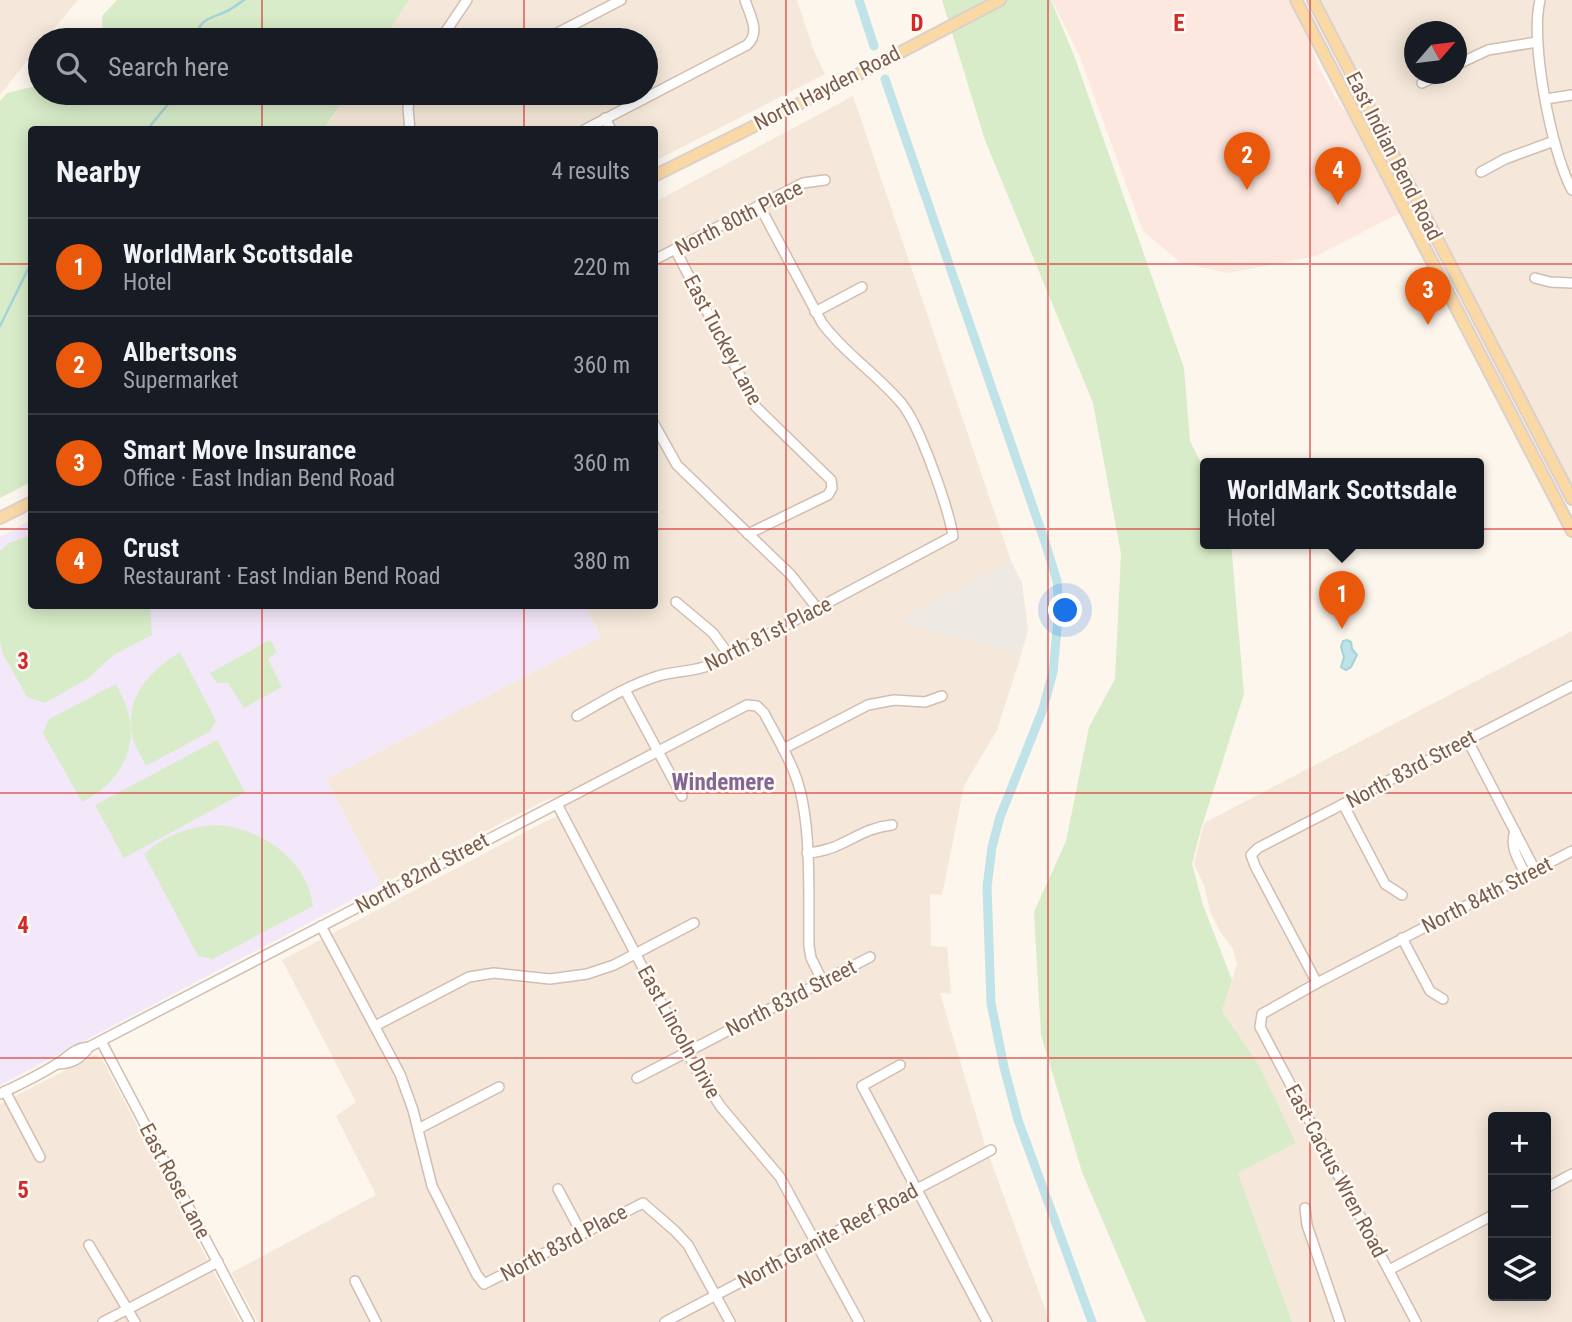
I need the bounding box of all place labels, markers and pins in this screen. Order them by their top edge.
pin: 2 [1224,132,1270,190]
pin: 4 [1315,147,1361,205]
pin: 3 [1405,267,1451,325]
pin: 1 [1319,571,1365,629]

